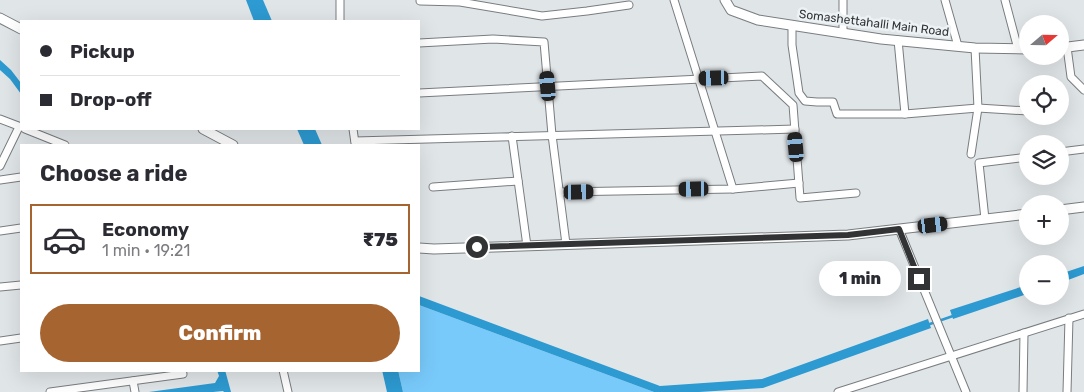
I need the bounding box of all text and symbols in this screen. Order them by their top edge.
street label: Somashettahalli Main Road [798,7,950,39]
north arrow [1019,15,1069,65]
map controls [1019,15,1069,305]
text: Pickup [70,40,135,63]
car [539,70,556,102]
car [698,70,729,86]
button: locate [1019,75,1069,125]
text: Drop-off [70,88,152,111]
car [787,131,804,163]
button: layers [1019,135,1069,185]
text: Choose a ride [40,160,187,187]
car [678,181,709,197]
car [563,184,594,200]
button: + [1019,195,1069,245]
car [917,216,948,234]
icon: car [42,217,87,262]
text: Economy [102,218,189,241]
text: ₹75 [362,228,398,251]
route start [466,236,488,258]
text: 1 min · 19:21 [102,241,190,260]
button: − [1019,255,1069,305]
callout: 1 min [819,262,902,296]
route end [908,268,930,290]
text: 1 min [839,269,881,288]
button: Confirm [40,304,400,362]

